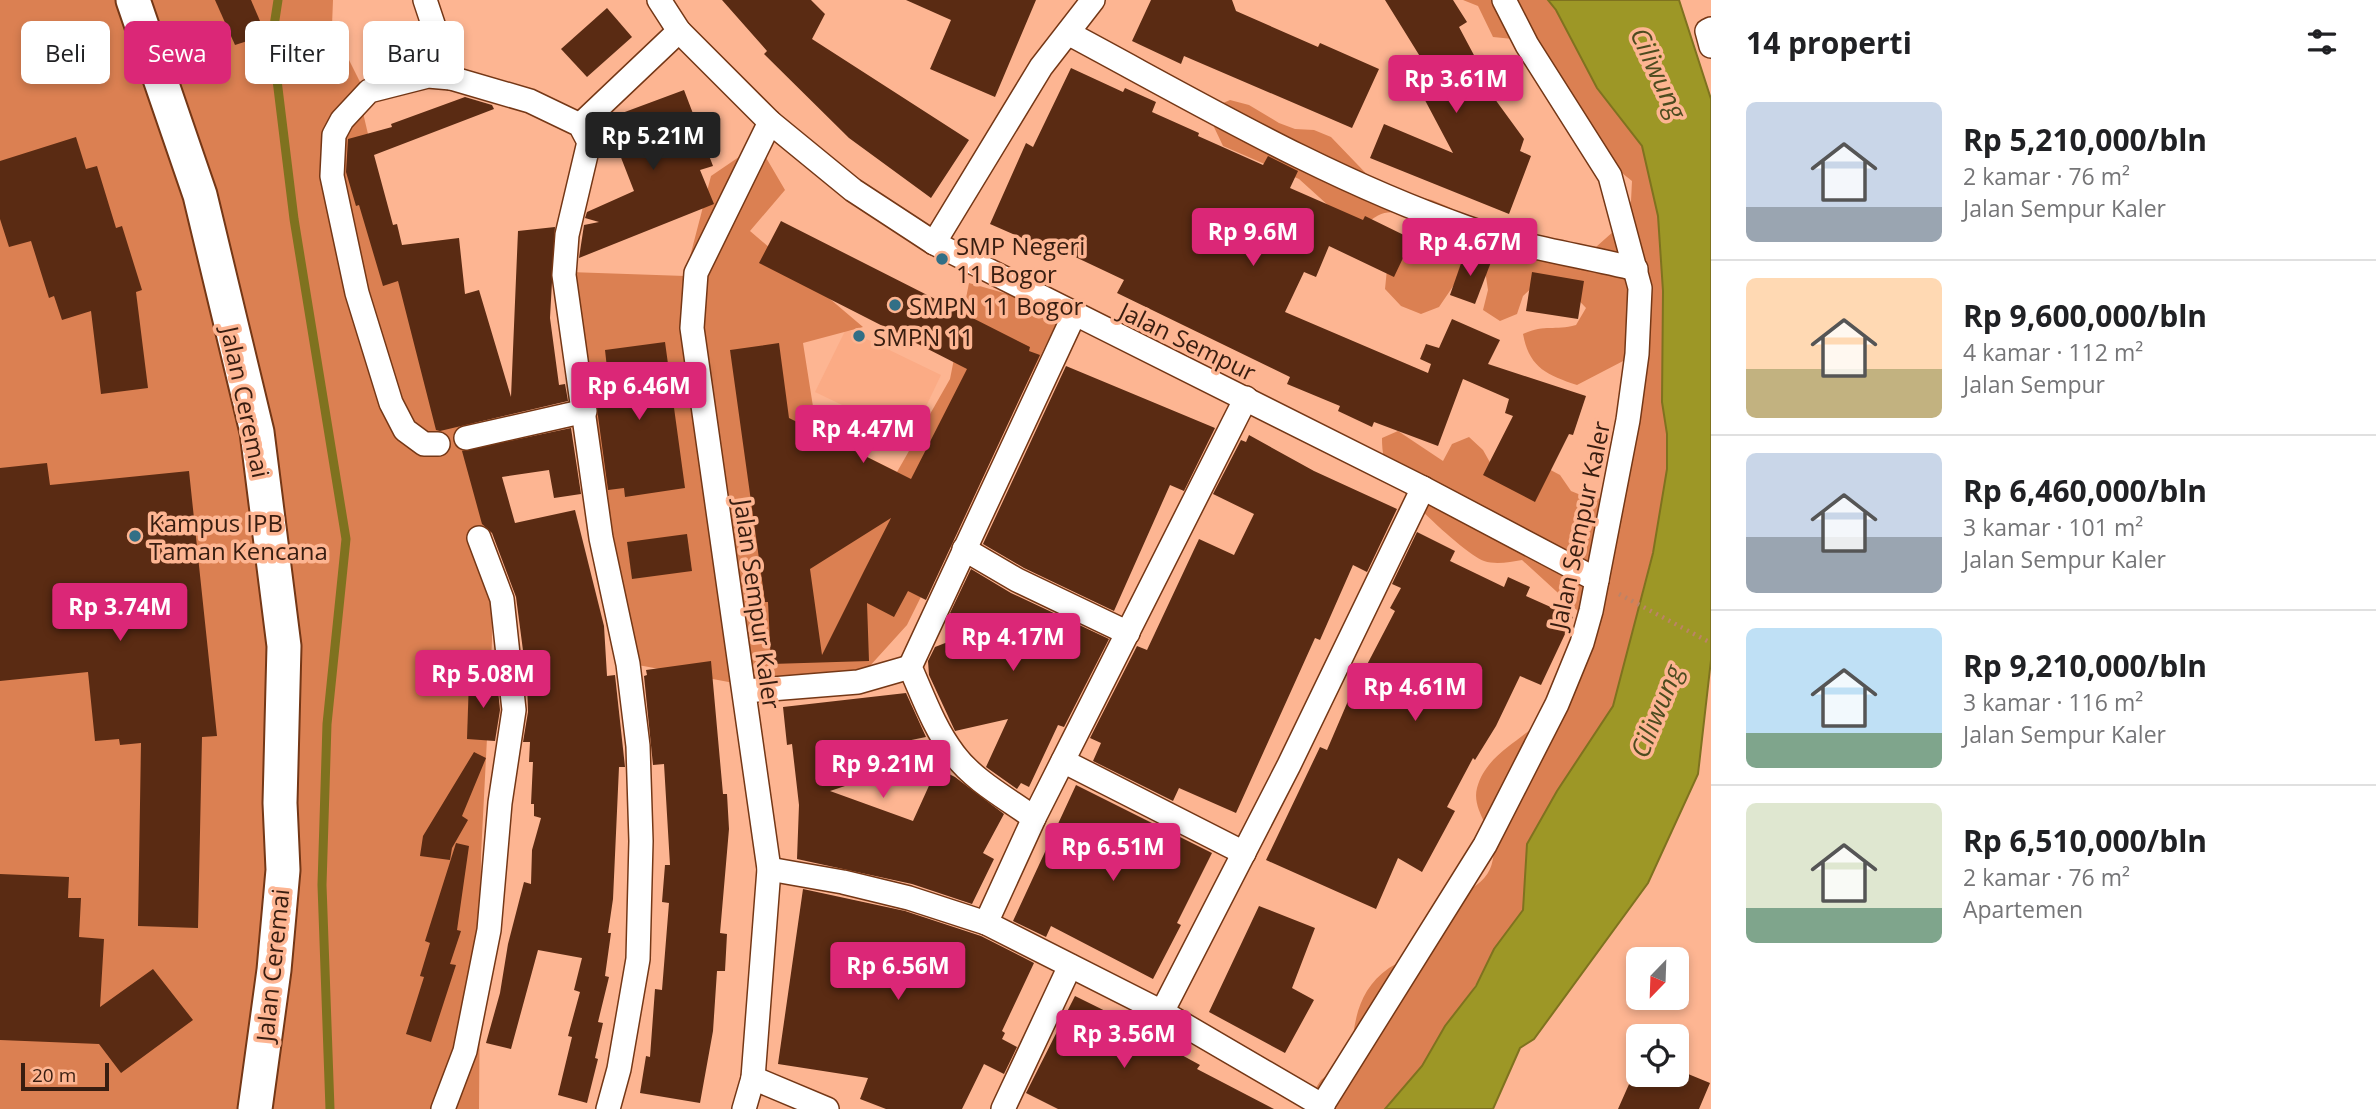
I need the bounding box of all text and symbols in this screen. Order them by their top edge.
chip: Beli [21,21,110,84]
chip: Sewa [124,21,231,84]
chip: Filter [245,21,349,84]
chip: Baru [363,21,464,84]
water label: Ciliwung [1622,21,1696,126]
text: 14 properti [1746,22,1912,63]
icon: filters [2303,23,2341,61]
pin: Rp 3.61M [1384,55,1528,115]
text: Rp 3.61M [1404,62,1508,94]
pin: Rp 5.21M [581,113,725,172]
text: Rp 5.21M [601,119,705,151]
text: Rp 5,210,000/bln [1963,119,2207,160]
icon: home [1802,130,1886,214]
text: 2 kamar · 76 m² [1963,160,2130,192]
text: Jalan Sempur Kaler [1963,192,2166,224]
pin: Rp 9.6M [1188,208,1318,268]
text: Rp 9.6M [1208,215,1298,247]
pin: Rp 4.67M [1398,218,1542,278]
text: Rp 4.67M [1418,225,1522,257]
place label: SMP Negeri 11 Bogor [956,229,1085,290]
marker: SMP Negeri 11 Bogor [934,251,950,267]
place label: SMPN 11 Bogor [909,289,1084,322]
street label: Jalan Sempur [1112,293,1262,388]
text: Rp 9,600,000/bln [1963,295,2207,336]
marker: SMPN 11 Bogor [887,297,903,313]
icon: home [1802,306,1886,390]
place label: SMPN 11 [873,320,974,353]
street label: Jalan Ceremai [213,321,278,481]
marker: SMPN 11 [851,328,867,344]
text: 4 kamar · 112 m² [1963,336,2143,368]
pin: Rp 6.46M [567,362,711,422]
text: Jalan Sempur [1963,368,2105,400]
text: Rp 6.46M [587,369,691,401]
pin: Rp 4.47M [791,406,935,465]
text: Rp 4.47M [811,412,915,444]
street label: Jalan Sempur Kaler [1540,418,1617,634]
text: Rp 6,460,000/bln [1963,470,2207,511]
icon: home [1802,481,1886,565]
street label: Jalan Sempur Kaler [727,495,789,711]
place label: Kampus IPB Taman Kencana [149,506,328,567]
text: 3 kamar · 101 m² [1963,511,2143,543]
marker: Kampus IPB Taman Kencana [127,528,143,544]
text: Jalan Sempur Kaler [1963,543,2166,575]
pin: Rp 3.74M [48,584,192,643]
text: Rp 3.74M [68,590,172,622]
pin: Rp 4.17M [941,614,1085,673]
text: Rp 4.17M [961,620,1065,652]
text: Rp 9,210,000/bln [1963,645,2207,686]
pin: Rp 5.08M [411,650,555,710]
icon: home [1802,656,1886,740]
text: Rp 5.08M [431,657,535,689]
water label: Ciliwung [1621,658,1691,763]
pin: Rp 4.61M [1343,664,1487,723]
text: Rp 4.61M [1363,670,1467,702]
text: 3 kamar · 116 m² [1963,686,2143,718]
text: Jalan Sempur Kaler [1963,718,2166,750]
pin: Rp 9.21M [811,740,955,800]
text: Rp 9.21M [831,747,935,779]
text: Rp 6,510,000/bln [1963,820,2207,861]
pin: Rp 6.51M [1041,824,1185,883]
text: Rp 6.51M [1061,830,1165,862]
icon: home [1802,831,1886,915]
text: 2 kamar · 76 m² [1963,861,2130,893]
street label: Jalan Ceremai [247,887,296,1045]
text: Apartemen [1963,893,2083,925]
pin: Rp 6.56M [826,942,970,1002]
north arrow [1626,947,1689,1010]
map controls [1626,947,1689,1087]
text: Rp 6.56M [846,949,950,981]
pin: Rp 3.56M [1052,1010,1196,1070]
text: Rp 3.56M [1072,1017,1176,1049]
button: locate [1626,1024,1689,1087]
scale bar [21,1060,108,1092]
text: 20 m [32,1062,76,1088]

